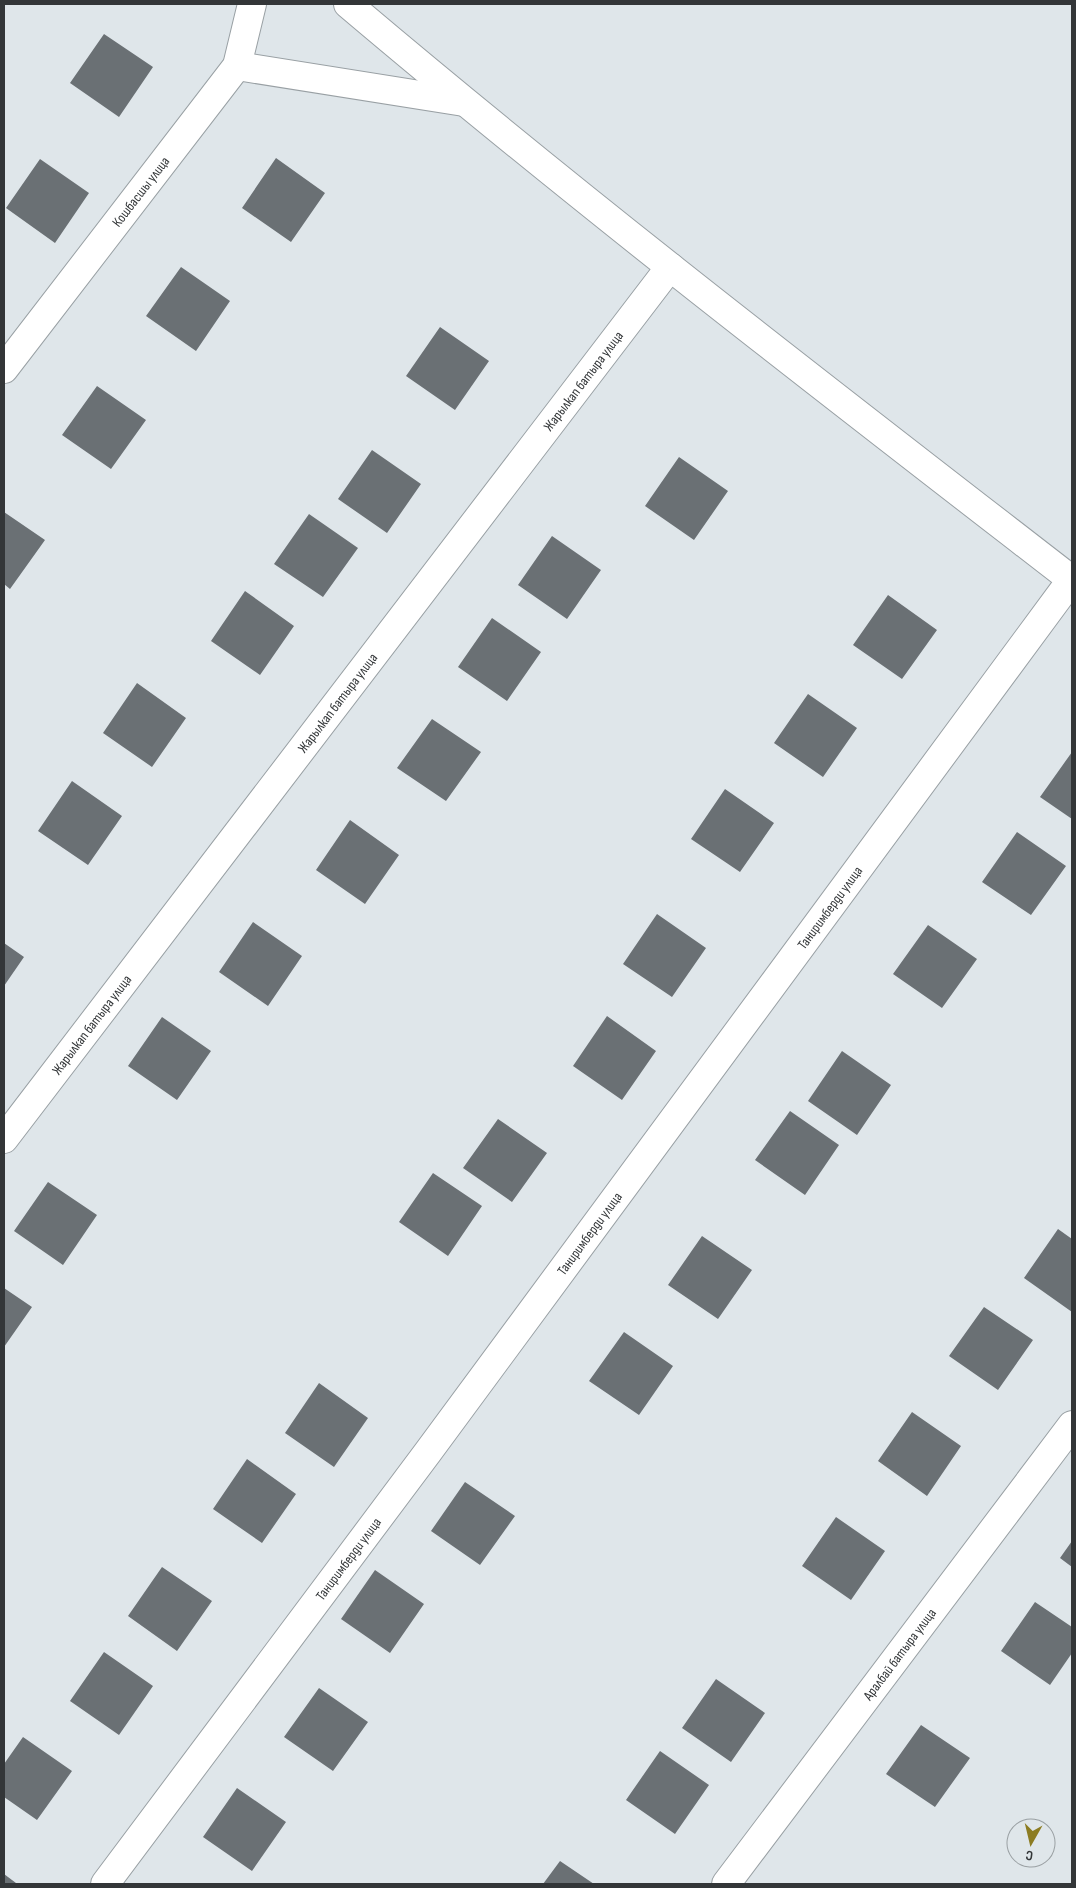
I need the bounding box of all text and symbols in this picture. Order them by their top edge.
street label: Кошбасшы улица [108,153,173,230]
street label: Жарылкап батыра улица [540,328,627,434]
street label: Жарылкап батыра улица [294,649,381,756]
street label: Таниримберди улица [793,863,866,952]
street label: Жарылкап батыра улица [48,971,135,1078]
street label: Таниримберди улица [553,1189,625,1278]
street label: Таниримберди улица [312,1514,385,1604]
street label: Аралбай батыра улица [859,1605,939,1704]
north arrow [1006,1818,1056,1868]
text: С [1025,1846,1034,1864]

